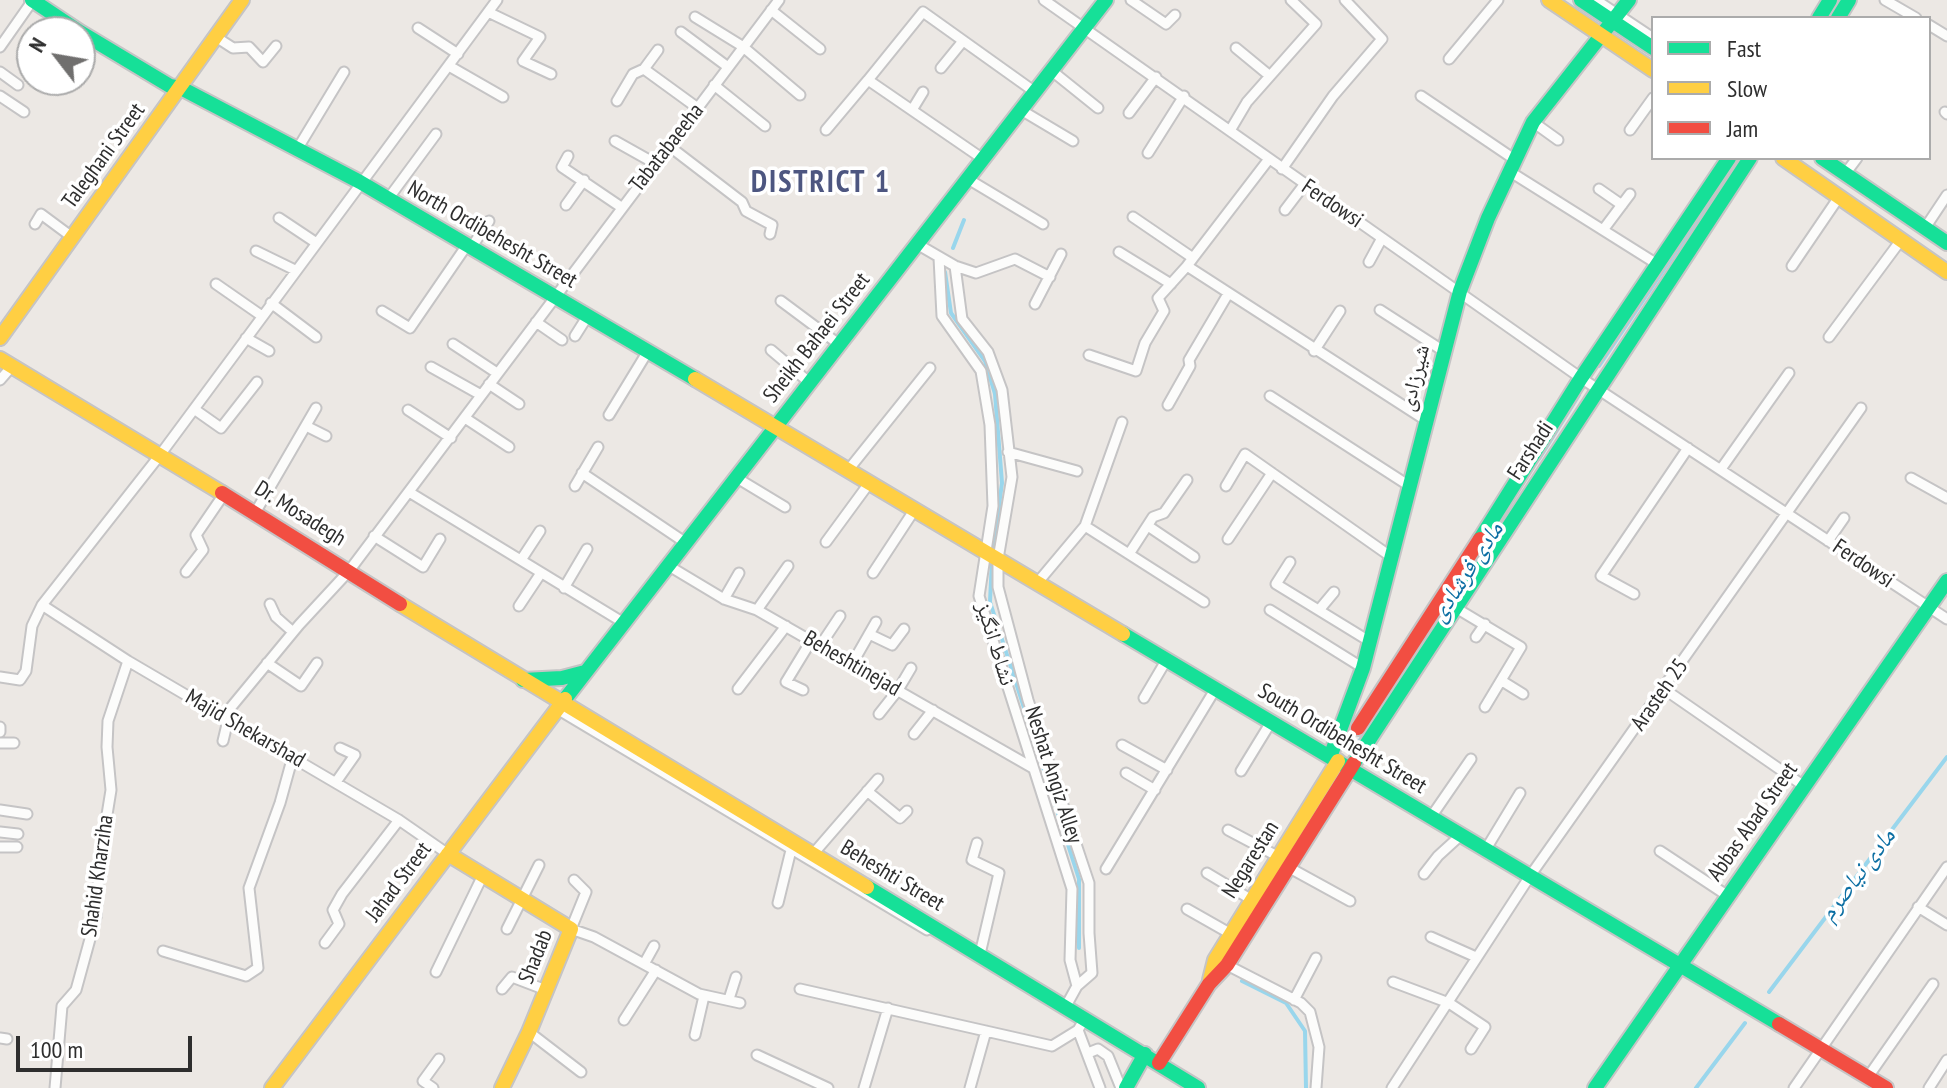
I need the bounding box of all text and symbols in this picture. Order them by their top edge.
north arrow [16,16,96,96]
legend [1651,16,1931,160]
text: N [22,32,52,57]
text: Fast [1727,33,1761,64]
text: Slow [1727,73,1767,104]
street label: Taleghani Street [57,98,151,214]
street label: Tabatabaeeha [624,99,710,197]
text: Jam [1727,113,1758,144]
district label: DISTRICT 1 [751,165,891,201]
street label: Ferdowsi [1296,174,1368,234]
street label: North Ordibehesht Street [402,176,582,294]
street label: Sheikh Bahaei Street [758,268,876,408]
street label: شیرزادی [1394,342,1436,414]
street label: Farshadi [1502,417,1560,485]
street label: Dr. Mosadegh [250,476,350,552]
water label: مادی فرشادی [1424,517,1510,627]
street label: Ferdowsi [1827,534,1899,594]
street label: نشاط انگیز [970,599,1020,689]
street label: Beheshtinejad [799,626,905,702]
street label: Arasteh 25 [1626,654,1694,736]
street label: South Ordibehesht Street [1253,678,1431,800]
street label: Majid Shekarshad [181,684,309,774]
street label: Neshat Angiz Alley [1018,703,1088,847]
street label: Abbas Abad Street [1702,758,1804,886]
street label: Shahid Kharziha [76,813,120,939]
street label: Negarestan [1217,816,1285,904]
water label: مادی نیاصرم [1814,823,1902,927]
street label: Beheshti Street [835,835,949,917]
street label: Jahad Street [361,837,437,927]
street label: Shadab [513,926,559,988]
scale bar [20,1020,196,1070]
text: 100 m [30,1034,83,1065]

